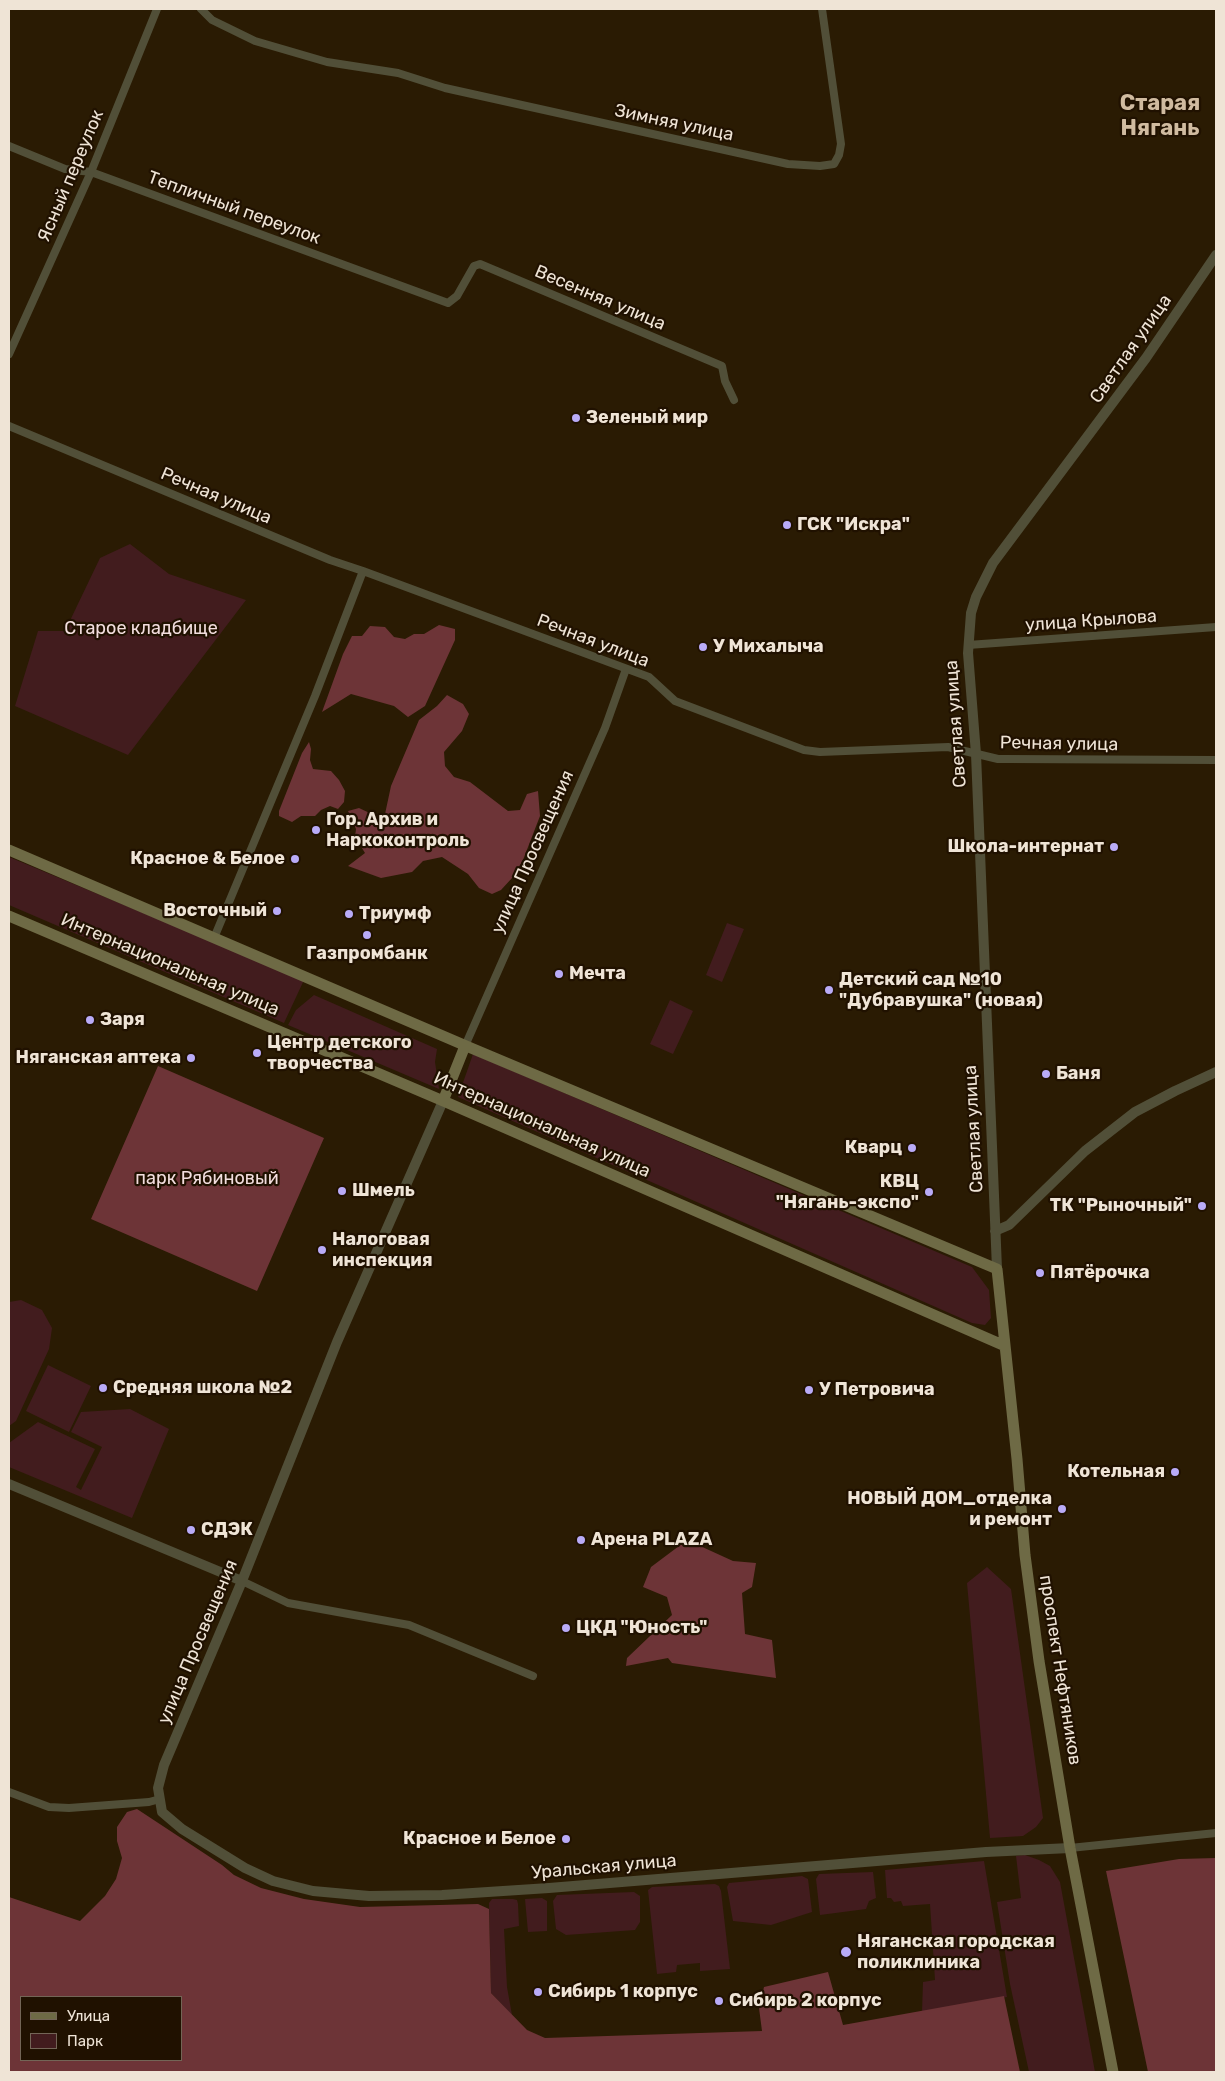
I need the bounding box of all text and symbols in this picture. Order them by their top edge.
district label: Старая Нягань [1120,91,1200,142]
street label: Зимняя улица [612,100,736,146]
street label: Ясный переулок [33,107,109,245]
street label: Тепличный переулок [145,167,323,249]
street label: Весенняя улица [531,261,669,335]
street label: Светлая улица [1086,290,1176,408]
place label: Зеленый мир [586,407,708,429]
marker: Зеленый мир [570,412,582,424]
street label: Речная улица [157,463,275,529]
place label: ГСК "Искра" [797,514,910,536]
marker: ГСК "Искра" [781,519,793,531]
street label: улица Крылова [1024,606,1158,636]
street label: Речная улица [534,610,652,672]
park label: Старое кладбище [64,618,218,640]
place label: У Михалыча [713,636,824,658]
marker: У Михалыча [697,641,709,653]
street label: Светлая улица [941,660,971,788]
street label: Речная улица [1000,732,1118,756]
street label: улица Просвещения [487,767,579,937]
place label: Гор. Архив и Наркоконтроль [326,809,469,852]
marker: Гор. Архив и Наркоконтроль [310,824,322,836]
place label: Школа-интернат [948,836,1104,858]
marker: Школа-интернат [1108,841,1120,853]
place label: Красное & Белое [130,848,285,870]
marker: Красное & Белое [289,853,301,865]
place label: Восточный [163,900,267,922]
place label: Триумф [359,903,431,925]
marker: Восточный [271,905,283,917]
marker: Триумф [343,908,355,920]
street label: Интернациональная улица [58,909,282,1021]
marker: Газпромбанк [361,929,373,941]
place label: Газпромбанк [306,943,428,965]
place label: Мечта [569,963,626,985]
marker: Мечта [553,968,565,980]
place label: Детский сад №10 "Дубравушка" (новая) [839,969,1043,1012]
marker: Детский сад №10 "Дубравушка" (новая) [823,984,835,996]
place label: Заря [100,1009,145,1031]
marker: Заря [84,1014,96,1026]
place label: Центр детского творчества [267,1032,412,1074]
place label: Няганская аптека [15,1047,181,1069]
marker: Центр детского творчества [251,1047,263,1059]
marker: Няганская аптека [185,1052,197,1064]
place label: Баня [1056,1063,1101,1085]
street label: Светлая улица [960,1065,988,1193]
street label: Интернациональная улица [430,1067,654,1183]
marker: Баня [1040,1068,1052,1080]
place label: Кварц [845,1137,902,1159]
marker: Кварц [906,1142,918,1154]
park label: парк Рябиновый [135,1168,279,1190]
place label: КВЦ "Нягань-экспо" [776,1171,919,1214]
place label: Шмель [352,1180,415,1202]
marker: Шмель [336,1185,348,1197]
marker: КВЦ "Нягань-экспо" [923,1186,935,1198]
place label: ТК "Рыночный" [1050,1195,1192,1217]
marker: ТК "Рыночный" [1196,1200,1208,1212]
place label: Налоговая инспекция [332,1229,433,1272]
marker: Налоговая инспекция [316,1244,328,1256]
place label: Пятёрочка [1050,1262,1150,1284]
marker: Пятёрочка [1034,1267,1046,1279]
place label: Средняя школа №2 [113,1377,292,1399]
place label: У Петровича [819,1379,935,1401]
marker: Средняя школа №2 [97,1382,109,1394]
marker: У Петровича [803,1384,815,1396]
place label: Котельная [1067,1461,1165,1483]
marker: Котельная [1169,1466,1181,1478]
place label: НОВЫЙ ДОМ_отделка и ремонт [847,1488,1052,1530]
marker: НОВЫЙ ДОМ_отделка и ремонт [1056,1503,1068,1515]
place label: СДЭК [201,1519,253,1541]
marker: СДЭК [185,1524,197,1536]
place label: Арена PLAZA [591,1529,712,1551]
marker: Арена PLAZA [575,1534,587,1546]
street label: улица Просвещения [154,1556,242,1728]
street label: проспект Нефтяников [1034,1573,1086,1767]
place label: ЦКД "Юность" [576,1617,707,1639]
marker: ЦКД "Юность" [560,1622,572,1634]
place label: Красное и Белое [403,1828,556,1850]
marker: Красное и Белое [560,1833,572,1845]
street label: Уральская улица [531,1850,677,1884]
place label: Няганская городская поликлиника [857,1931,1055,1974]
marker: Няганская городская поликлиника [839,1945,853,1959]
place label: Сибирь 1 корпус [548,1981,698,2003]
marker: Сибирь 1 корпус [532,1986,544,1998]
place label: Сибирь 2 корпус [729,1990,882,2012]
marker: Сибирь 2 корпус [713,1995,725,2007]
legend [20,1996,182,2061]
text: Улица [67,2007,110,2025]
text: Парк [67,2032,103,2050]

